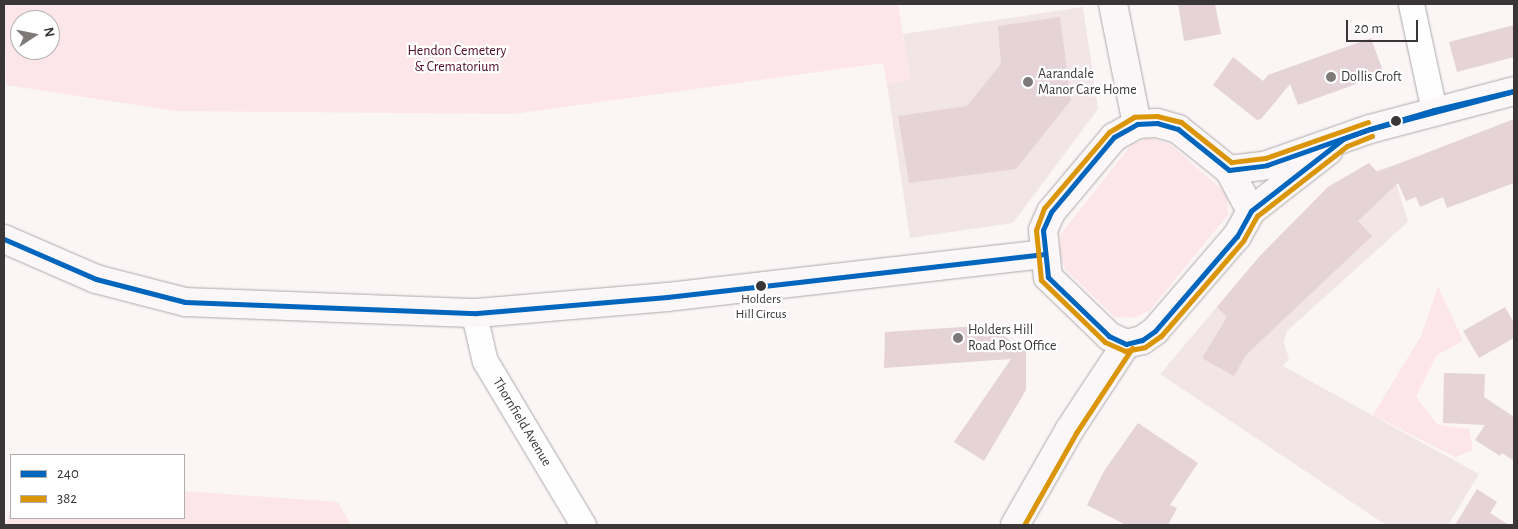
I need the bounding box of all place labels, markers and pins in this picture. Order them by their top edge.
place label: Aarandale Manor Care Home [1038,66,1137,98]
place label: Dollis Croft [1341,69,1402,85]
marker: Dollis Croft [1325,71,1337,83]
marker: Aarandale Manor Care Home [1022,76,1034,88]
unlabelled marker [1391,116,1401,126]
marker: Holders Hill Circus [756,281,766,291]
place label: Holders Hill Circus [735,293,787,324]
place label: Holders Hill Road Post Office [968,322,1056,354]
marker: Holders Hill Road Post Office [952,332,964,344]

